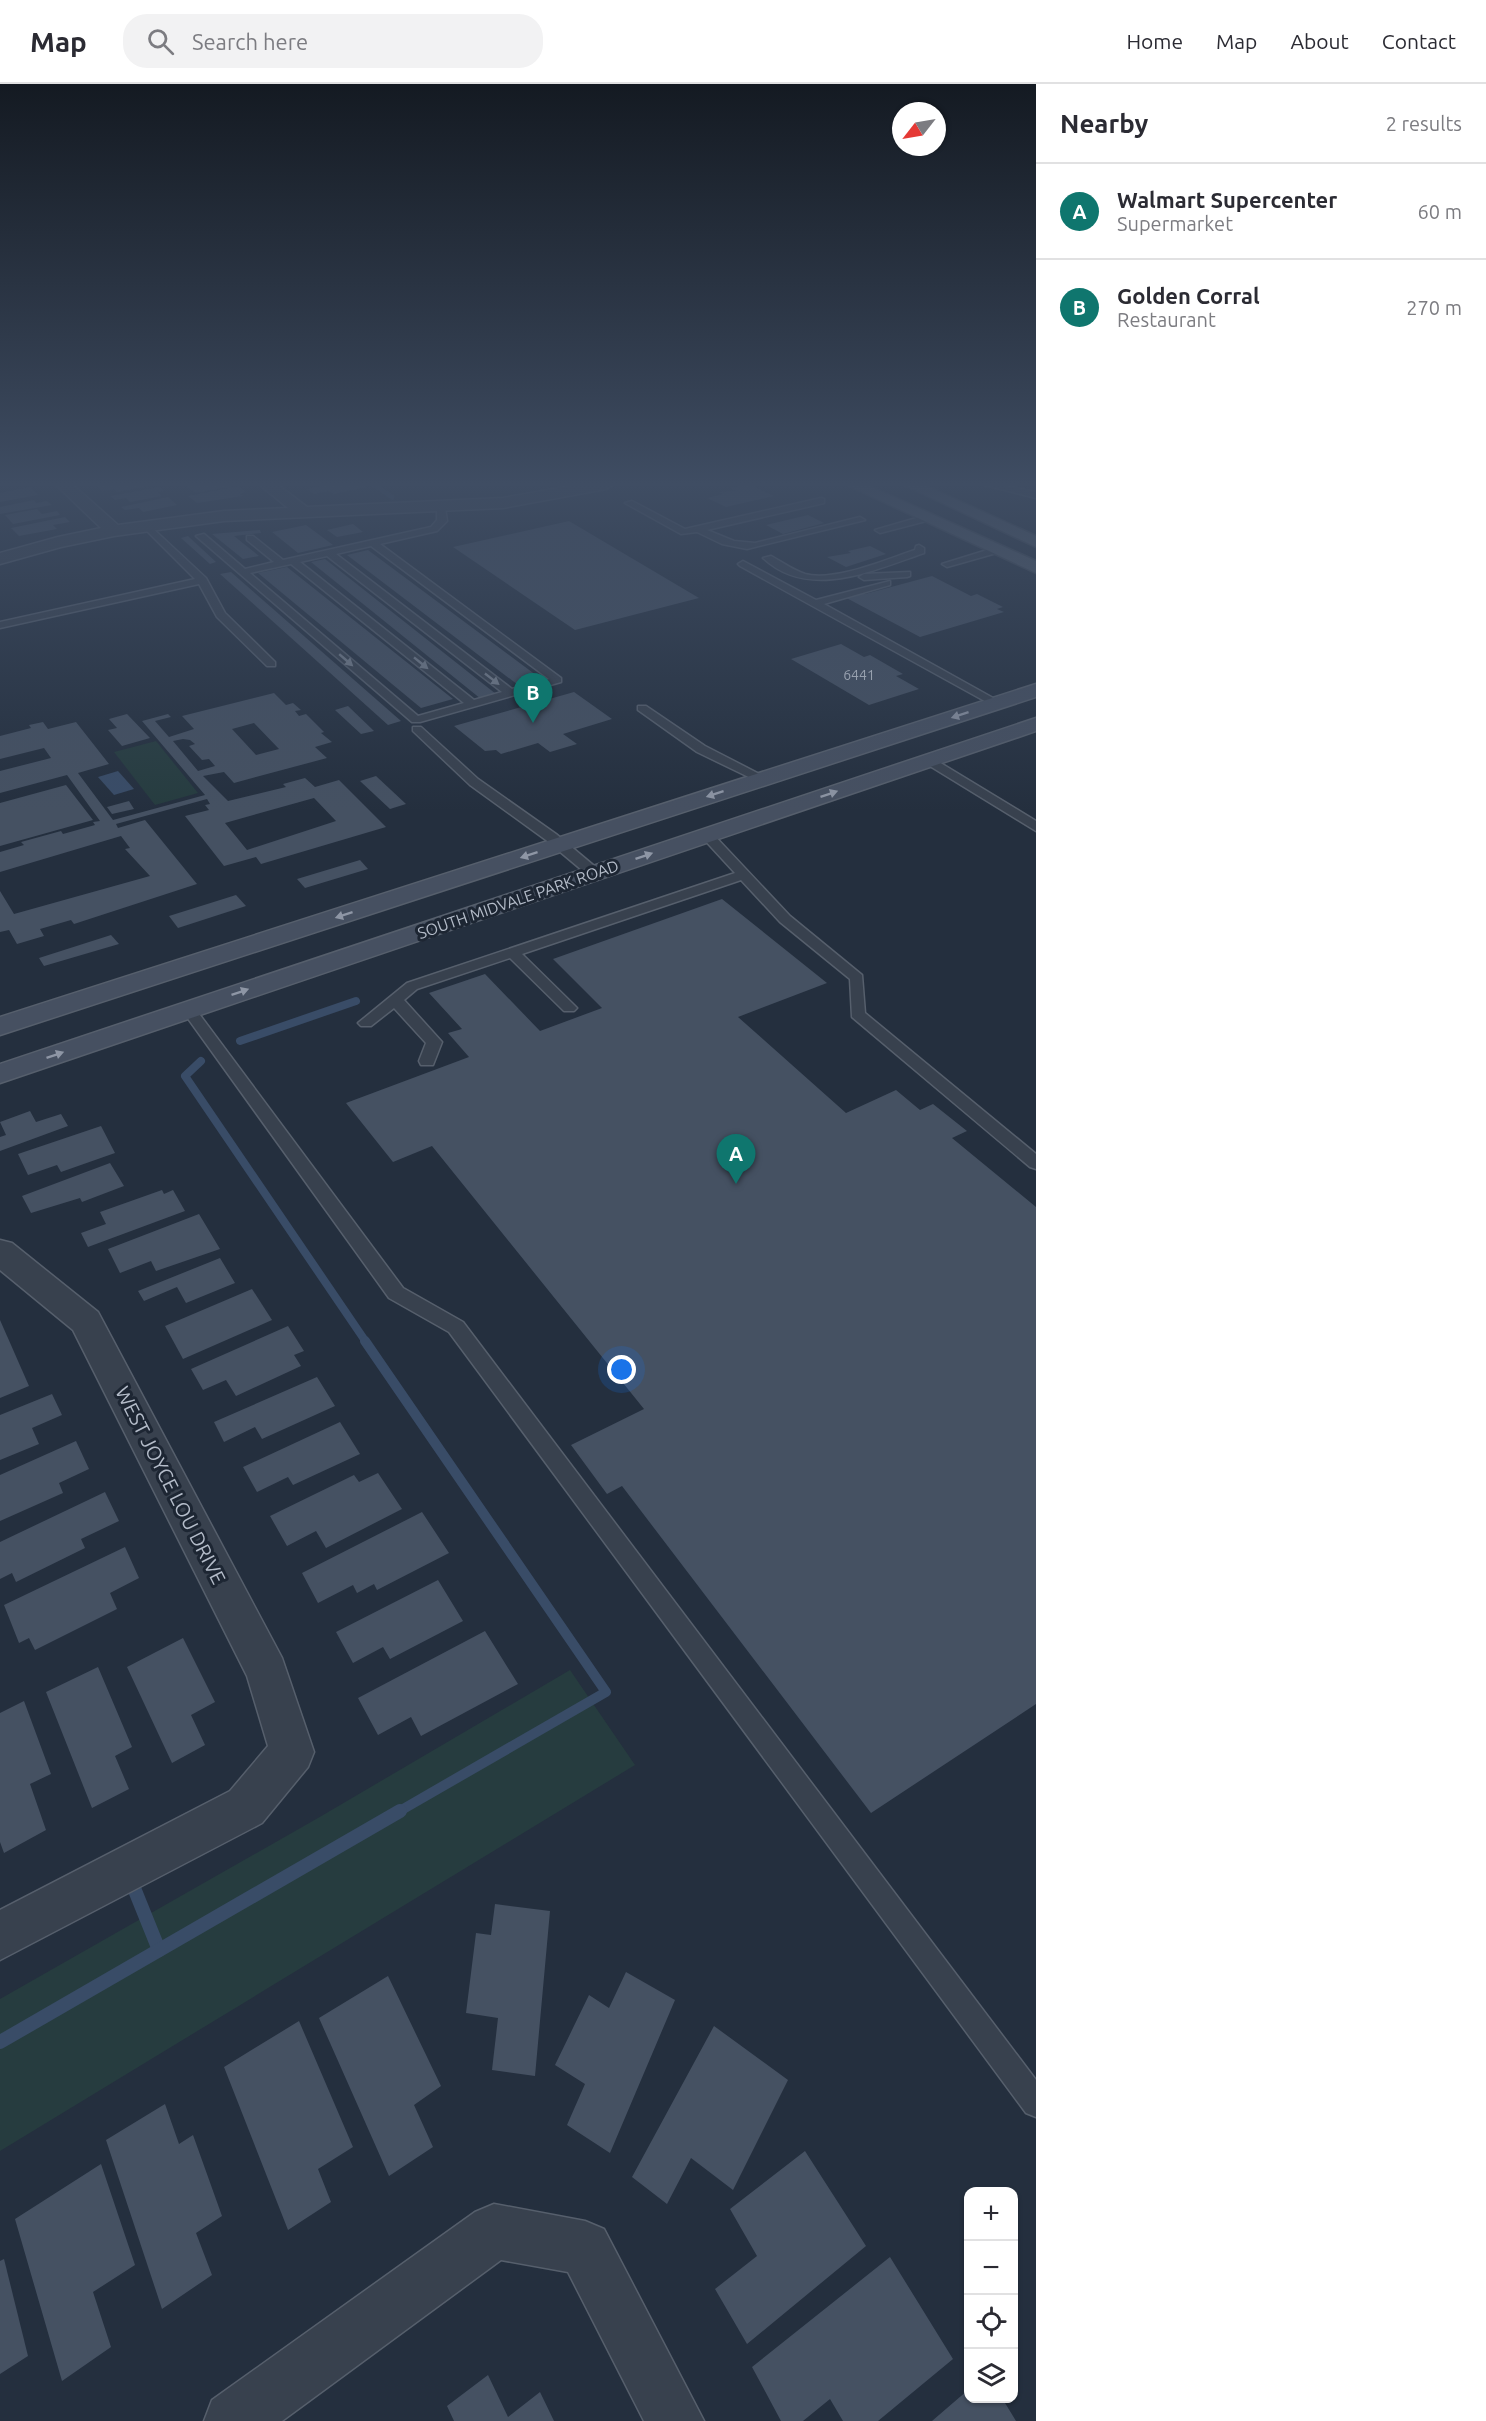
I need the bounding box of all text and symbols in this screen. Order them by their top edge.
search box [123,14,543,68]
icon: search [144,25,177,58]
text: Map [30,26,87,57]
text: Search here [192,29,308,54]
text: Home [1126,29,1183,53]
text: Map [1216,29,1257,53]
text: About [1290,29,1349,53]
text: Contact [1382,29,1456,53]
north arrow [892,102,946,156]
text: Nearby [1060,109,1148,138]
text: 2 results [1386,112,1462,135]
text: Walmart Supercenter [1117,187,1337,212]
text: A [1072,200,1087,223]
text: 60 m [1418,200,1462,223]
text: Supermarket [1117,212,1233,235]
text: Golden Corral [1117,283,1260,308]
text: B [1073,296,1086,319]
text: 270 m [1406,296,1462,319]
text: Restaurant [1117,308,1216,331]
one-way arrow [338,653,353,666]
one-way arrow [413,656,429,669]
house number: 6441 [843,667,875,683]
one-way arrow [484,672,500,685]
pin: B [514,674,552,723]
one-way arrow [951,711,969,720]
one-way arrow [820,788,838,798]
one-way arrow [706,790,724,800]
one-way arrow [520,850,538,860]
one-way arrow [635,851,653,861]
street label: SOUTH MIDVALE PARK ROAD [415,856,621,942]
one-way arrow [335,911,353,920]
one-way arrow [231,987,249,997]
one-way arrow [46,1049,64,1059]
pin: A [716,1134,756,1184]
your location [607,1355,636,1384]
street label: WEST JOYCE LOU DRIVE [111,1382,231,1588]
map controls [964,2187,1018,2403]
button: + [964,2187,1018,2241]
button: − [964,2241,1018,2295]
button: locate [964,2295,1018,2349]
button: layers [964,2349,1018,2403]

